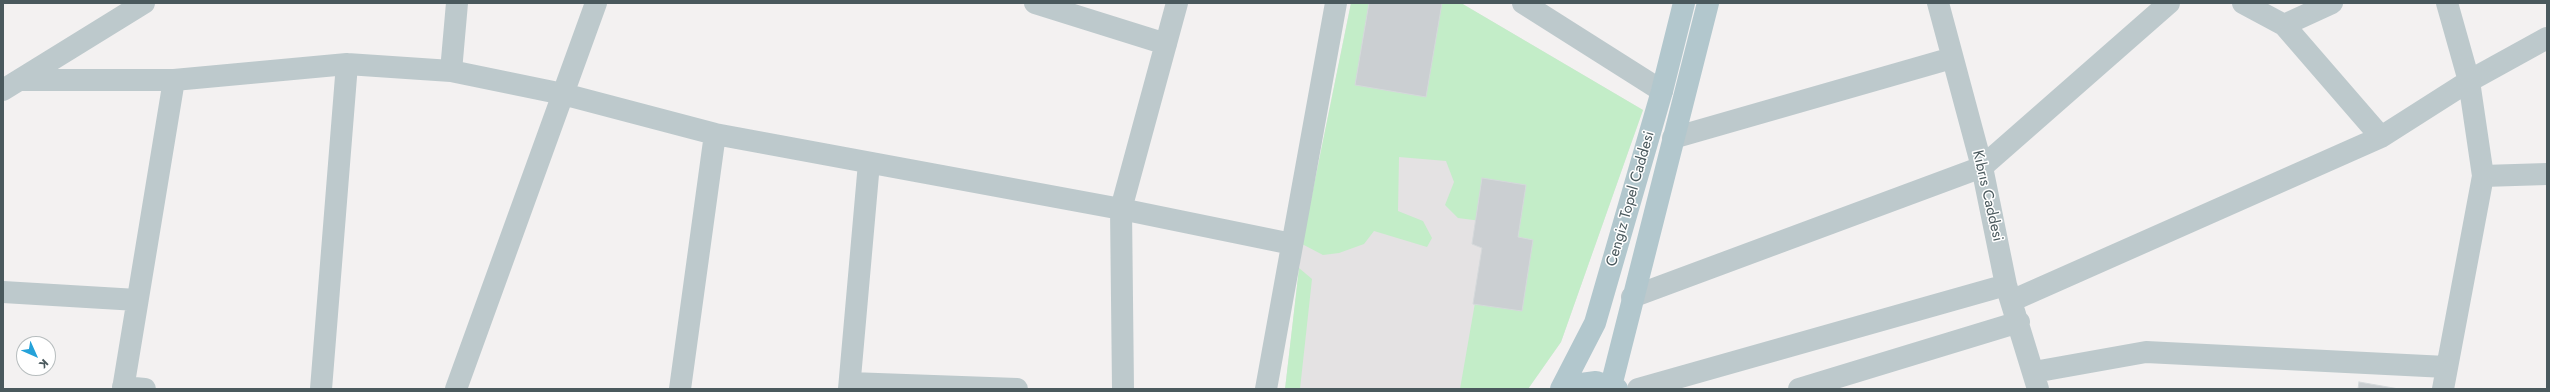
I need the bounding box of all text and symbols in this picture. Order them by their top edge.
street label: Cengiz Topel Caddesi [1603,129,1659,269]
street label: Kıbrıs Caddesi [1968,149,2006,243]
north arrow [16,336,56,376]
text: K [35,355,52,372]

